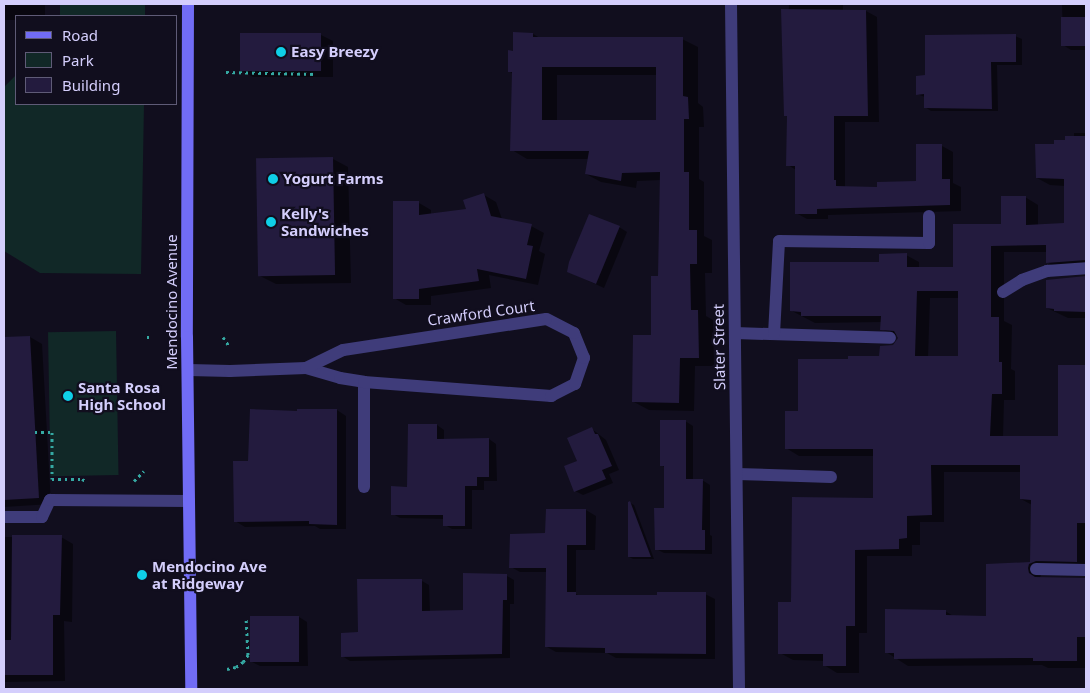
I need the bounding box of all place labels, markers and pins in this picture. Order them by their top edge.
place label: Easy Breezy [291,43,378,61]
marker: Easy Breezy [275,46,287,58]
place label: Yogurt Farms [283,170,383,188]
marker: Yogurt Farms [267,173,279,185]
place label: Kelly's Sandwiches [281,204,369,239]
marker: Kelly's Sandwiches [265,216,277,228]
place label: Santa Rosa High School [78,378,166,413]
marker: Santa Rosa High School [62,390,74,402]
place label: Mendocino Ave at Ridgeway [152,557,267,592]
marker: Mendocino Ave at Ridgeway [136,569,148,581]

